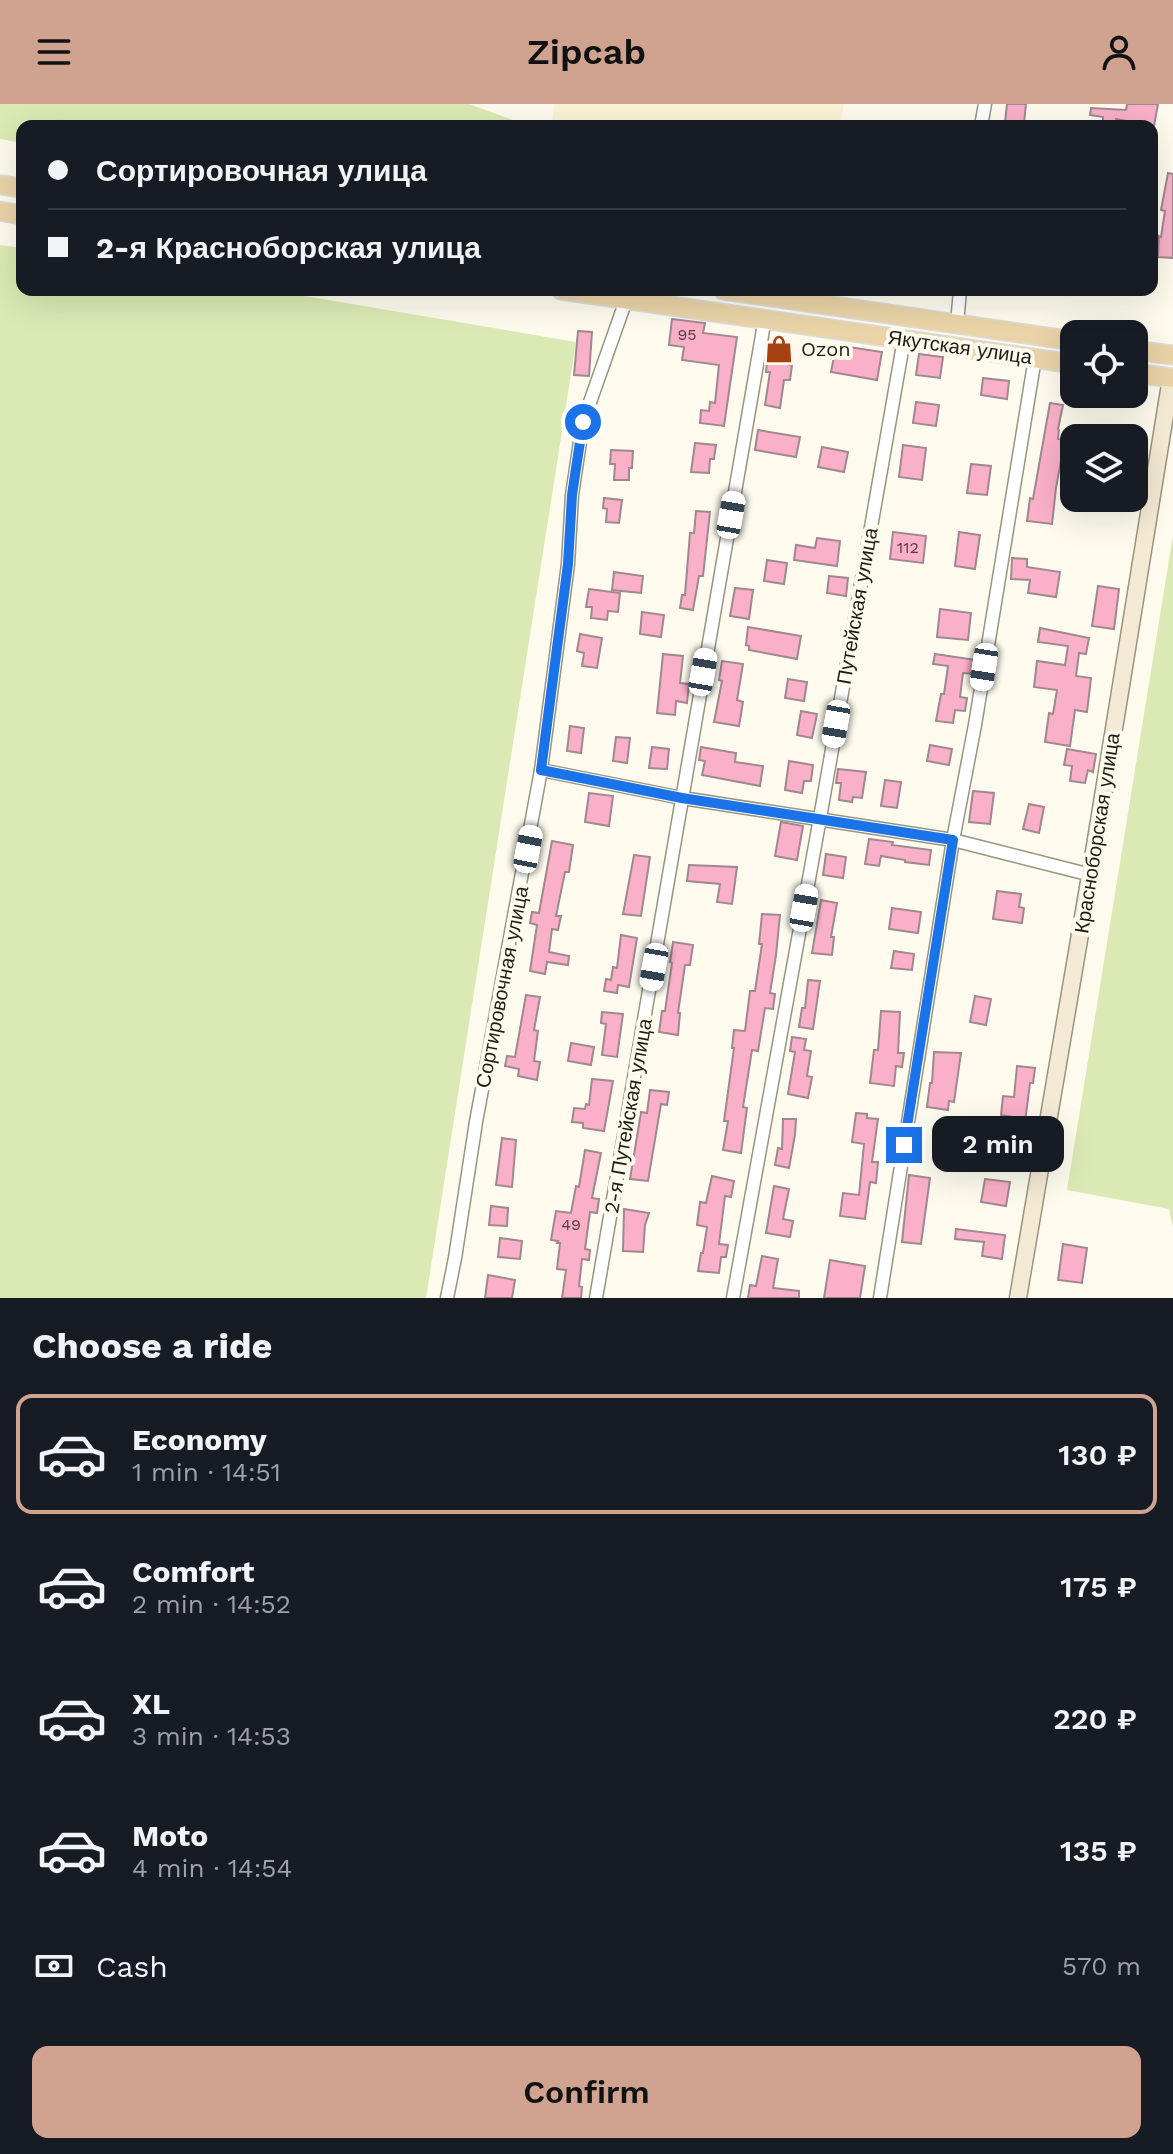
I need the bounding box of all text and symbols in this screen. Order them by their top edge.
icon: menu [32,30,76,74]
icon: person [1097,30,1141,74]
text: Zipcab [527,31,646,73]
text: Сортировочная улица [96,153,427,188]
text: 2-я Красноборская улица [96,230,481,265]
map controls [1060,320,1148,512]
button: locate [1060,320,1148,408]
house number: 95 [677,325,697,344]
street label: Якутская улица [886,325,1034,369]
shop icon: Ozon [764,334,794,364]
place label: Ozon [801,337,851,361]
route start [565,404,601,440]
button: layers [1060,424,1148,512]
car [715,489,747,541]
street label: Путейская улица [831,525,883,686]
house number: 112 [897,538,919,557]
car [968,641,1000,693]
car [687,646,719,698]
car [820,698,852,750]
street label: Красноборская улица [1069,730,1125,935]
car [512,823,544,875]
car [788,882,820,934]
street label: Сортировочная улица [471,883,534,1090]
car [638,941,670,993]
street label: 2-я Путейская улица [599,1016,657,1215]
callout: 2 min [932,1117,1064,1173]
route end [886,1127,922,1163]
text: 2 min [962,1129,1034,1159]
house number: 49 [561,1215,581,1234]
text: Choose a ride [32,1325,272,1367]
icon: car [36,1418,108,1490]
text: Economy [132,1422,267,1457]
text: 130 ₽ [1058,1437,1137,1472]
text: 1 min · 14:51 [132,1457,281,1487]
icon: car [36,1550,108,1622]
text: Comfort [132,1554,254,1589]
text: 175 ₽ [1060,1569,1137,1604]
text: 2 min · 14:52 [132,1589,291,1619]
icon: car [36,1682,108,1754]
text: XL [132,1686,170,1721]
text: 220 ₽ [1053,1701,1137,1736]
text: 3 min · 14:53 [132,1721,291,1751]
icon: car [36,1814,108,1886]
text: Moto [132,1818,208,1853]
text: 135 ₽ [1060,1833,1137,1868]
text: 4 min · 14:54 [132,1853,292,1883]
icon: cash [32,1944,76,1988]
text: Cash [96,1949,168,1984]
text: 570 m [1062,1951,1141,1981]
button: Confirm [32,2046,1141,2138]

